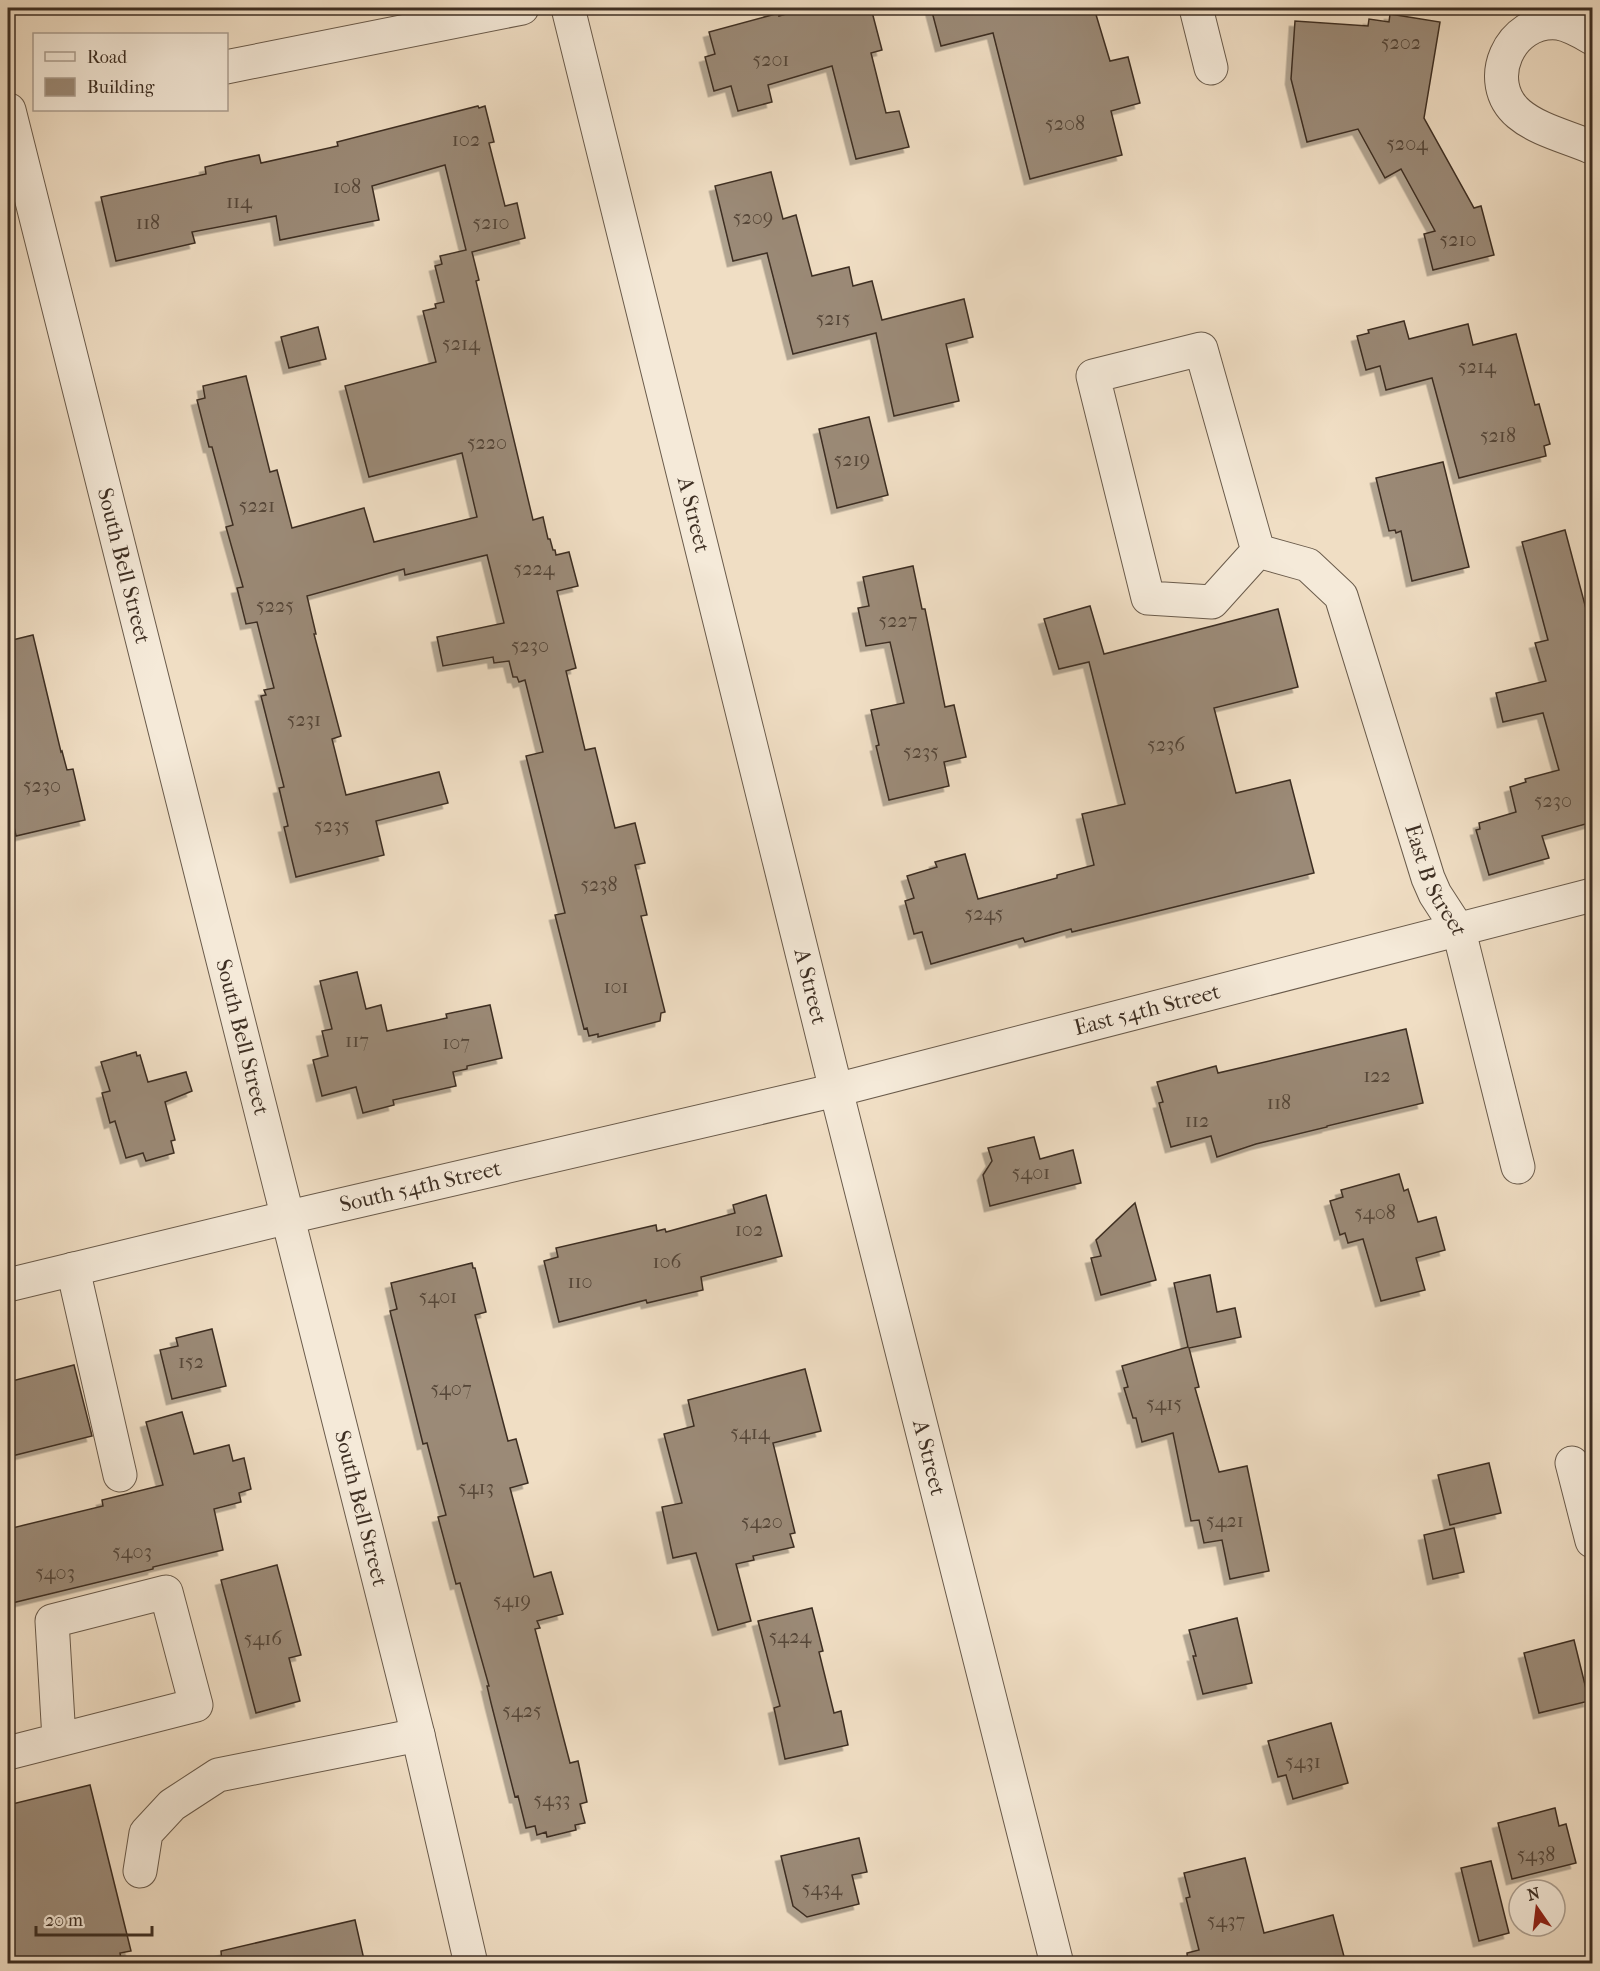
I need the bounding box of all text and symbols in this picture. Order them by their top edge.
house number: 5202 [1381,31,1421,54]
legend [33,33,228,111]
text: Road [87,47,127,68]
house number: 5201 [753,48,789,71]
text: Building [87,77,155,98]
house number: 5208 [1045,112,1085,135]
house number: 102 [452,128,480,151]
house number: 5204 [1386,132,1429,155]
house number: 108 [333,175,361,198]
house number: 114 [226,190,253,213]
house number: 5209 [733,206,773,229]
house number: 118 [136,211,160,234]
house number: 5210 [473,211,509,234]
house number: 5210 [1440,228,1476,251]
house number: 5215 [816,307,850,330]
house number: 5214 [442,332,481,355]
house number: 5214 [1458,355,1497,378]
house number: 5218 [1480,424,1516,447]
house number: 5220 [467,431,507,454]
house number: 5219 [834,448,870,471]
street label: A Street [671,473,715,555]
street label: South Bell Street [92,485,156,647]
house number: 5221 [239,494,275,517]
house number: 5224 [513,557,556,580]
house number: 5225 [256,594,294,617]
house number: 5227 [879,609,918,632]
house number: 5230 [511,634,549,657]
house number: 5231 [287,708,321,731]
house number: 5236 [1147,733,1185,756]
house number: 5235 [903,740,939,763]
house number: 5230 [23,774,61,797]
house number: 5230 [1534,789,1572,812]
house number: 5235 [314,814,350,837]
street label: East B Street [1399,821,1473,938]
house number: 5238 [580,873,618,896]
house number: 5245 [965,902,1003,925]
street label: A Street [788,945,832,1027]
street label: South Bell Street [210,956,274,1118]
house number: 101 [603,975,629,998]
street label: East 54th Street [1071,978,1223,1041]
house number: 117 [345,1029,369,1052]
house number: 107 [442,1031,470,1054]
house number: 122 [1363,1064,1391,1087]
house number: 118 [1267,1091,1291,1114]
house number: 112 [1185,1109,1209,1132]
street label: South 54th Street [337,1155,504,1218]
house number: 5401 [1012,1161,1050,1184]
house number: 5408 [1354,1201,1396,1224]
house number: 102 [735,1218,763,1241]
house number: 106 [653,1250,682,1273]
house number: 110 [567,1270,593,1293]
house number: 5401 [419,1285,457,1308]
house number: 152 [178,1350,204,1373]
house number: 5407 [430,1377,472,1400]
house number: 5415 [1146,1392,1182,1415]
street label: A Street [907,1416,951,1498]
house number: 5414 [730,1421,771,1444]
street label: South Bell Street [329,1428,393,1589]
house number: 5413 [458,1476,494,1499]
house number: 5421 [1206,1509,1244,1532]
house number: 5420 [741,1510,783,1533]
house number: 5403 [112,1540,152,1563]
house number: 5403 [35,1561,75,1584]
house number: 5419 [493,1589,531,1612]
house number: 5424 [769,1625,812,1648]
house number: 5416 [244,1627,282,1650]
house number: 5425 [502,1699,542,1722]
house number: 5431 [1285,1750,1321,1773]
house number: 5433 [534,1788,570,1811]
house number: 5438 [1517,1843,1555,1866]
house number: 5434 [802,1877,843,1900]
north arrow [1507,1878,1567,1938]
text: N [1525,1883,1543,1905]
scale bar [36,1899,152,1937]
house number: 5437 [1207,1909,1245,1932]
text: 20 m [45,1910,83,1931]

